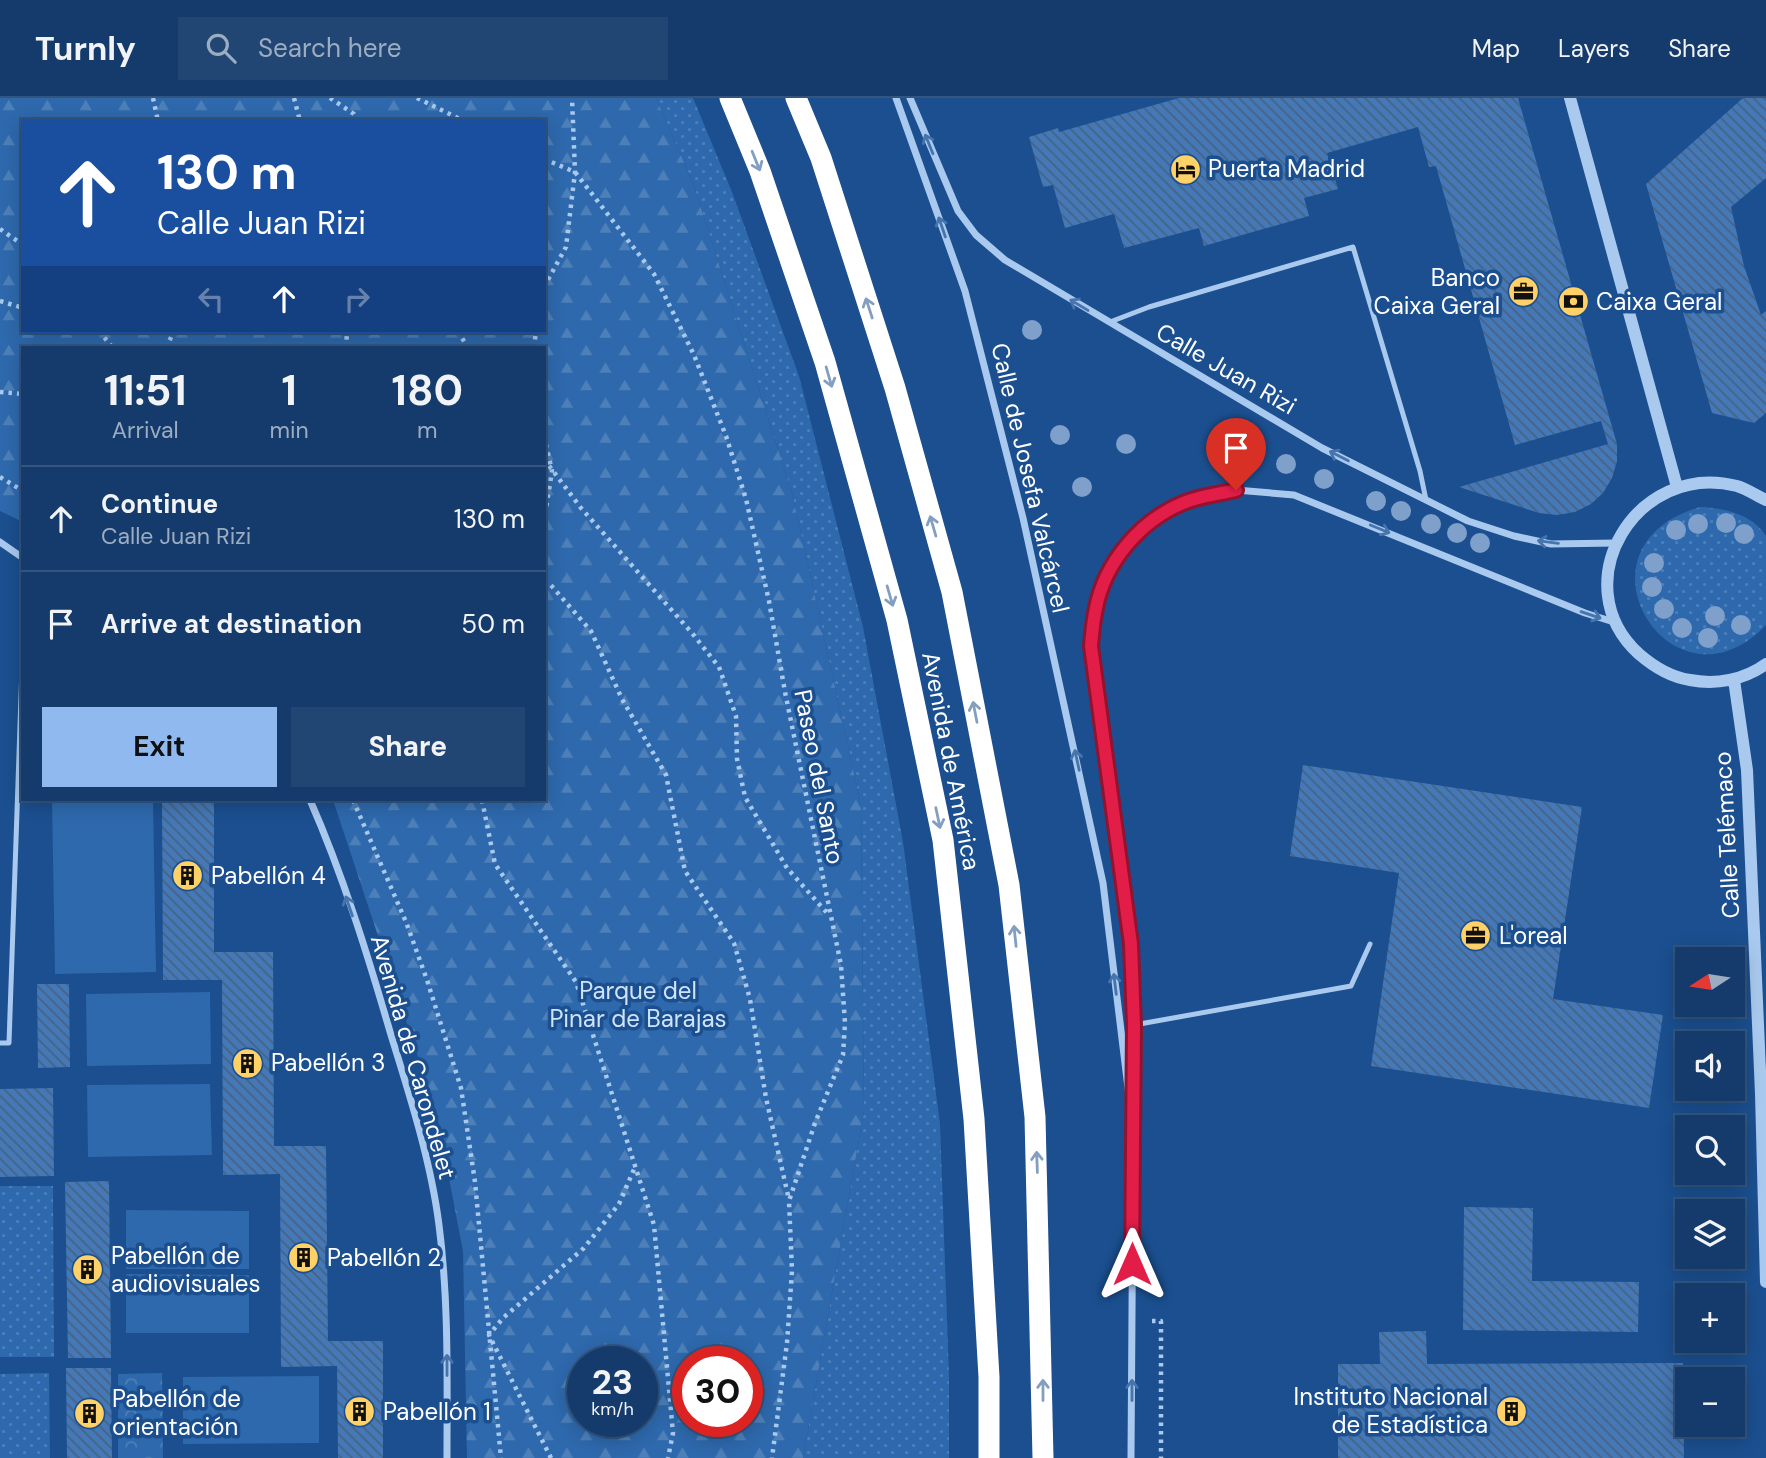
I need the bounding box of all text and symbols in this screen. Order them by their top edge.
search box [178,17,668,80]
text: Turnly [35,27,136,70]
icon: search [202,29,240,67]
text: Search here [258,31,401,65]
text: Map [1472,33,1520,64]
text: Layers [1558,33,1630,64]
text: Share [1668,33,1731,64]
one-way arrow [922,133,935,155]
text: 130 m [157,140,297,204]
icon: ahead [42,147,133,238]
one-way arrow [751,150,764,172]
hotel icon: Puerta Madrid [1168,152,1202,186]
place label: Puerta Madrid [1208,153,1365,184]
text: Calle Juan Rizi [157,202,366,244]
one-way arrow [935,216,947,238]
place label: Banco Caixa Geral [1374,262,1500,321]
office icon: Banco Caixa Geral [1506,275,1540,309]
icon: left [192,280,230,318]
icon: ahead [265,280,303,318]
icon: right [338,280,376,318]
bank icon: Caixa Geral [1556,285,1590,319]
place label: Caixa Geral [1596,286,1722,317]
one-way arrow [862,297,874,319]
one-way arrow [1069,297,1089,311]
street label: Calle Juan Rizi [1151,316,1302,421]
street label: Calle de Josefa Valcárcel [984,340,1077,616]
text: 11:51 [104,363,187,418]
text: 1 [281,363,297,418]
text: 180 [392,363,463,418]
one-way arrow [823,365,836,388]
text: Arrival [112,415,179,445]
text: min [269,415,309,445]
text: m [417,415,438,445]
pin [1206,418,1266,490]
icon: arrive [1217,429,1255,467]
one-way arrow [1329,449,1350,463]
text: Continue [101,487,218,521]
icon: ahead [42,500,80,538]
text: 130 m [454,502,525,536]
one-way arrow [926,515,939,538]
text: Calle Juan Rizi [101,521,251,551]
one-way arrow [1369,524,1391,537]
one-way arrow [1537,536,1560,549]
one-way arrow [885,585,898,607]
icon: arrive [42,605,80,643]
text: Arrive at destination [101,607,362,641]
text: 50 m [461,607,525,641]
one-way arrow [1580,610,1602,622]
street label: Avenida de América [915,649,988,873]
street label: Paseo del Santo [787,687,852,867]
one-way arrow [968,701,982,724]
button: Exit [42,707,277,787]
button: Share [291,707,525,787]
one-way arrow [1070,749,1084,772]
street label: Calle Telémaco [1707,751,1746,919]
one-way arrow [932,806,946,829]
building icon: Pabellón 4 [171,859,205,893]
place label: Pabellón 4 [211,860,326,891]
one-way arrow [342,895,354,917]
office icon: L'oreal [1459,919,1493,953]
place label: L'oreal [1499,920,1568,951]
one-way arrow [1009,925,1022,948]
street label: Avenida de Carondelet [364,931,463,1183]
north arrow [1675,947,1745,1017]
map controls [1675,947,1745,1437]
one-way arrow [1109,973,1122,996]
park label: Parque del Pinar de Barajas [549,975,727,1034]
button: sound [1675,1031,1745,1101]
building icon: Pabellón 3 [231,1046,265,1080]
place label: Pabellón 3 [271,1047,385,1078]
button: search [1675,1115,1745,1185]
one-way arrow [1030,1151,1043,1174]
button: layers [1675,1199,1745,1269]
position arrow [1095,1227,1169,1301]
place label: Pabellón de audiovisuales [111,1240,261,1299]
building icon: Pabellón 2 [287,1241,321,1275]
place label: Pabellón 2 [327,1242,441,1273]
building icon: Pabellón de audiovisuales [71,1253,105,1287]
button: + [1675,1283,1745,1353]
speed limit sign: 30 [672,1346,763,1437]
one-way arrow [440,1354,453,1377]
text: 23 [592,1359,633,1405]
button: − [1675,1367,1745,1437]
one-way arrow [1036,1379,1050,1402]
one-way arrow [1125,1379,1139,1402]
place label: Instituto Nacional de Estadística [1294,1381,1488,1440]
place label: Pabellón de orientación [112,1383,241,1442]
building icon: Instituto Nacional de Estadística [1494,1394,1528,1428]
building icon: Pabellón 1 [343,1395,377,1429]
building icon: Pabellón de orientación [72,1396,106,1430]
place label: Pabellón 1 [383,1396,491,1427]
text: km/h [591,1397,634,1421]

